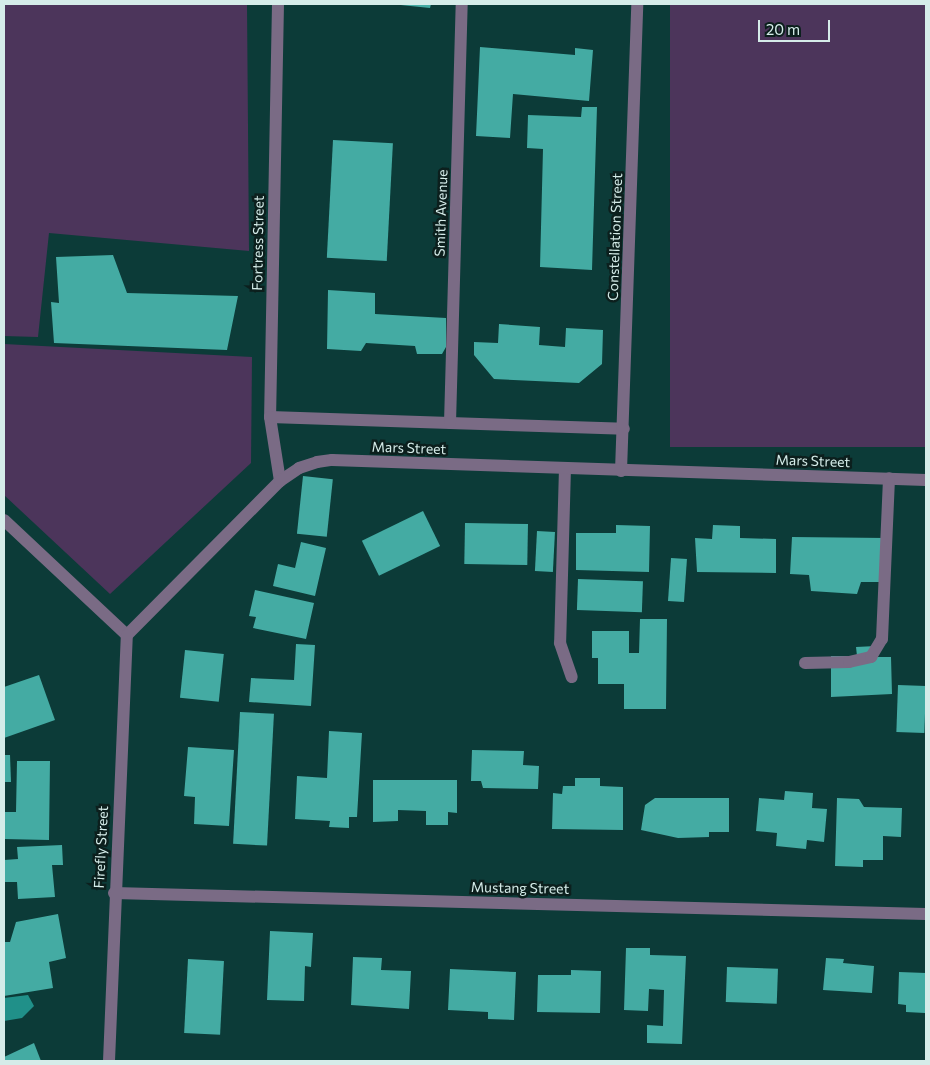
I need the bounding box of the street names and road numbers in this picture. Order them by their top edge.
street label: Smith Avenue [431,169,451,257]
street label: Constellation Street [604,173,626,301]
street label: Fortress Street [249,195,267,291]
street label: Mars Street [371,438,447,458]
street label: Mars Street [775,451,851,471]
street label: Firefly Street [90,805,112,889]
street label: Mustang Street [471,879,569,897]

